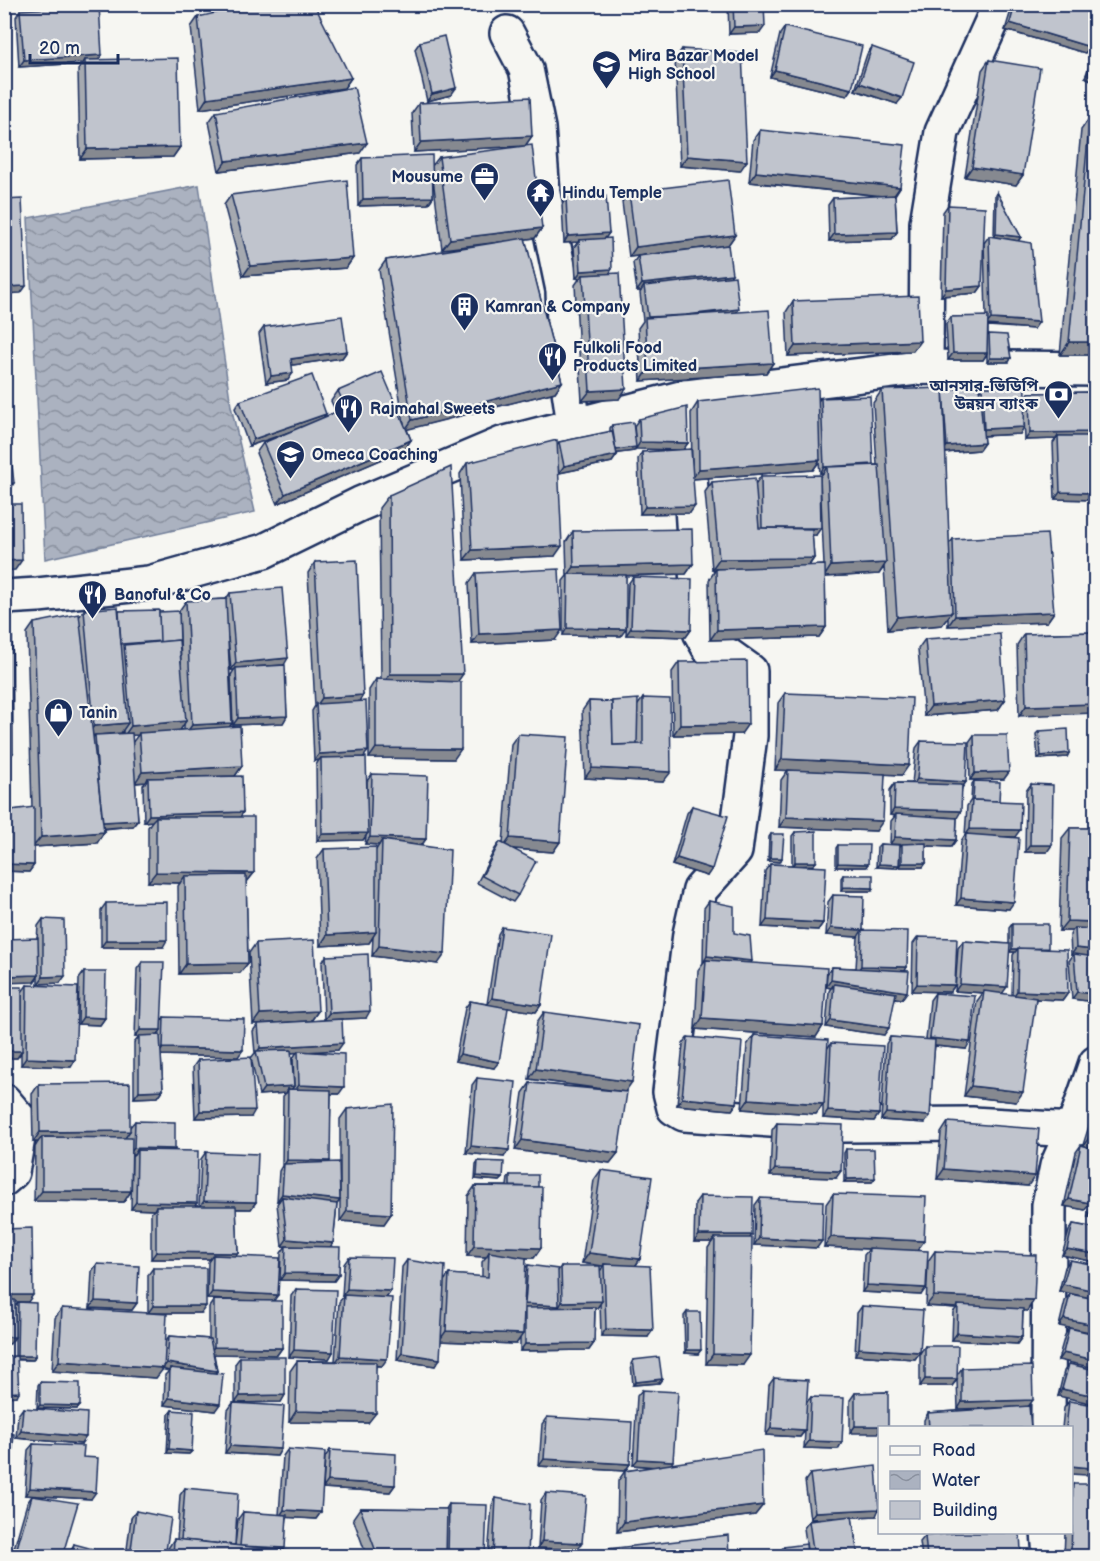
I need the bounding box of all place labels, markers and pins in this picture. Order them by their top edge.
place label: Mira Bazar Model High School [628,47,759,84]
school or university icon: Mira Bazar Model High School [591,48,623,90]
office icon: Mousume [468,160,500,202]
place label: Mousume [391,168,463,187]
temple icon: Hindu Temple [525,176,557,218]
place label: Hindu Temple [562,184,662,203]
building icon: Kamran & Company [448,290,480,332]
place label: Kamran & Company [485,298,631,317]
place label: Fulkoli Food Products Limited [573,339,697,376]
restaurant icon: Fulkoli Food Products Limited [536,340,568,382]
place label: আনসার-ভিডিপি উন্নয়ন ব্যাংক [929,377,1039,414]
bank icon: আনসার-ভিডিপি উন্নয়ন ব্যাংক [1043,378,1075,420]
restaurant icon: Rajmahal Sweets [333,392,365,434]
place label: Rajmahal Sweets [370,400,495,419]
school or university icon: Omeca Coaching [275,438,307,480]
place label: Omeca Coaching [312,446,438,465]
restaurant icon: Banoful & Co [77,578,109,620]
place label: Banoful & Co [114,586,211,605]
shop icon: Tanin [42,696,74,738]
place label: Tanin [79,704,117,723]

